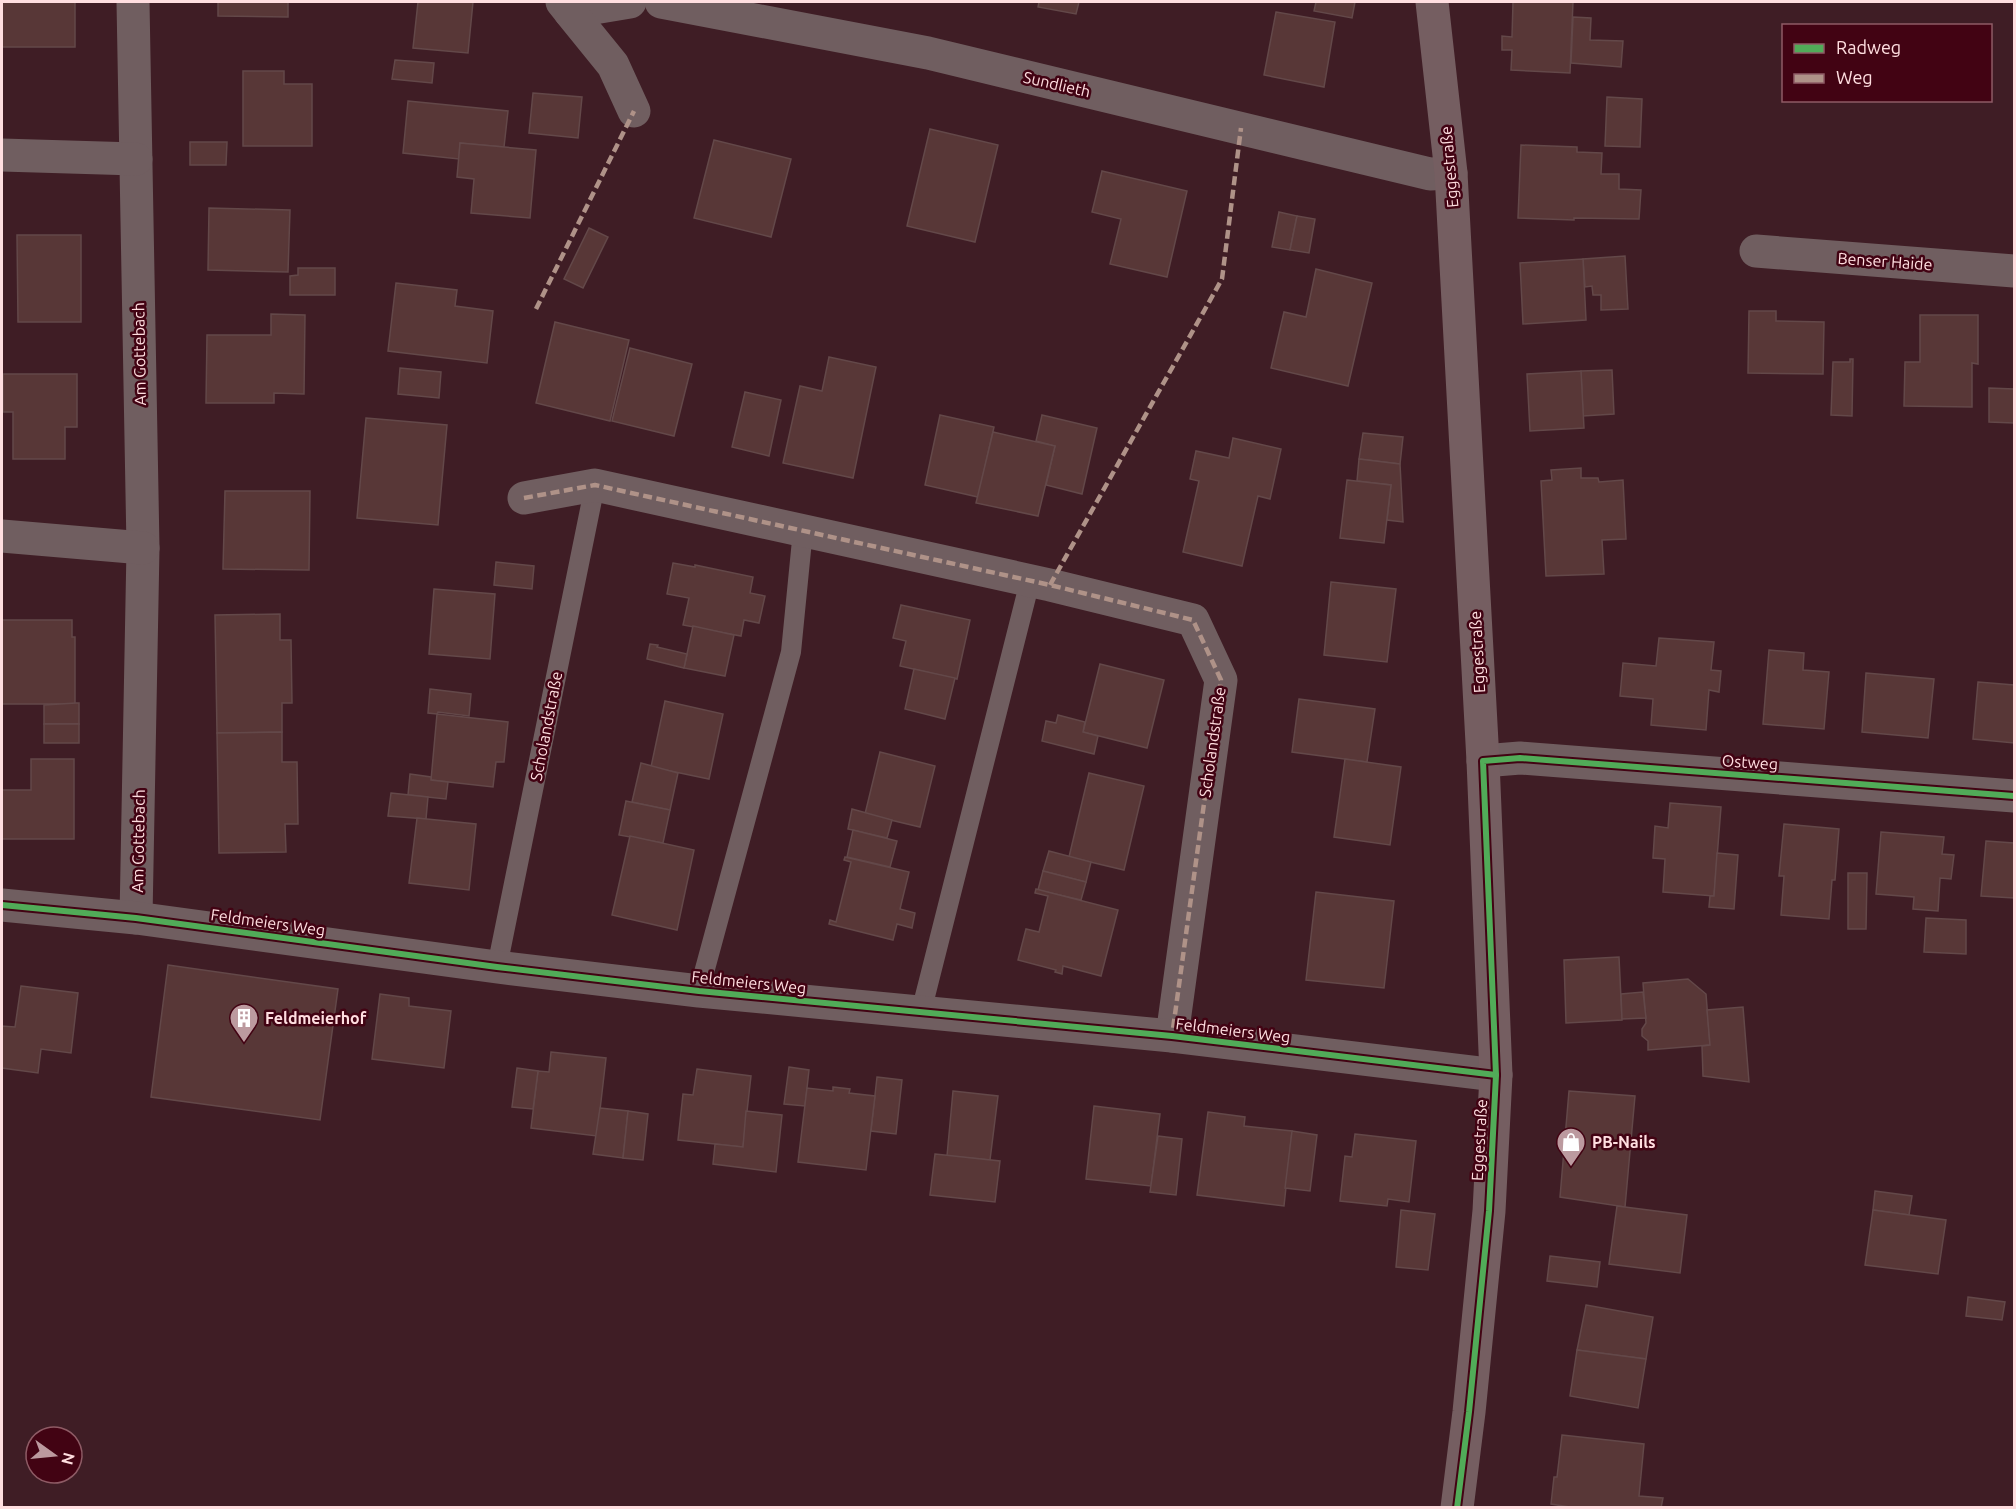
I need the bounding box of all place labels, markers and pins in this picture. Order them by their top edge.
building icon: Feldmeierhof [228,1002,260,1044]
place label: Feldmeierhof [265,1009,367,1027]
shop icon: PB-Nails [1555,1126,1587,1168]
place label: PB-Nails [1592,1133,1656,1151]

